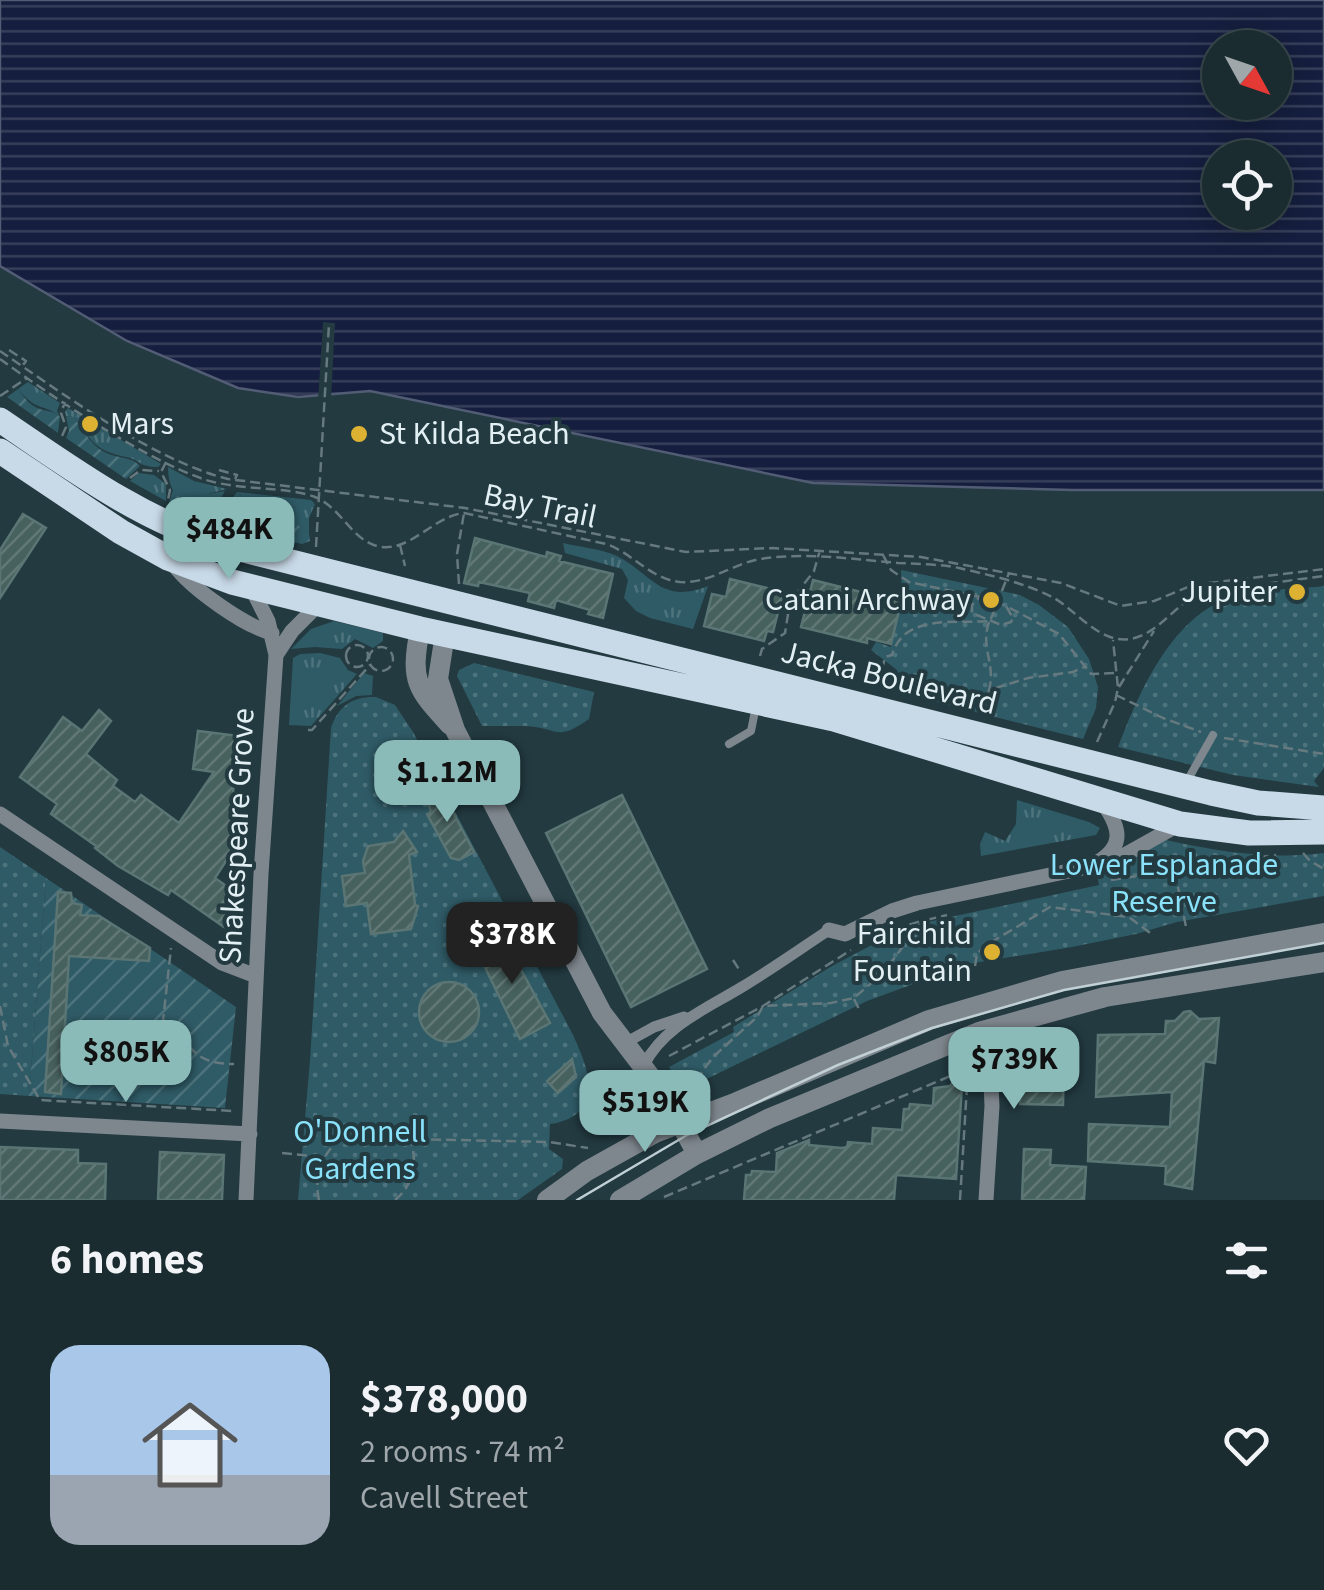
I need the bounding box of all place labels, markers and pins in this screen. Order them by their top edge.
place label: Mars [110,401,174,447]
place label: St Kilda Beach [379,411,570,457]
marker: Mars [79,413,101,435]
marker: St Kilda Beach [348,423,370,445]
pin: $484K [159,497,299,582]
place label: Jupiter [1181,569,1278,615]
place label: Catani Archway [765,577,971,623]
marker: Jupiter [1286,581,1308,603]
marker: Catani Archway [980,589,1002,611]
pin: $1.12M [366,740,528,825]
pin: $378K [442,902,582,987]
place label: Fairchild Fountain [853,911,972,994]
marker: Fairchild Fountain [981,941,1003,963]
pin: $805K [56,1020,196,1105]
pin: $739K [944,1027,1084,1112]
pin: $519K [575,1070,715,1155]

